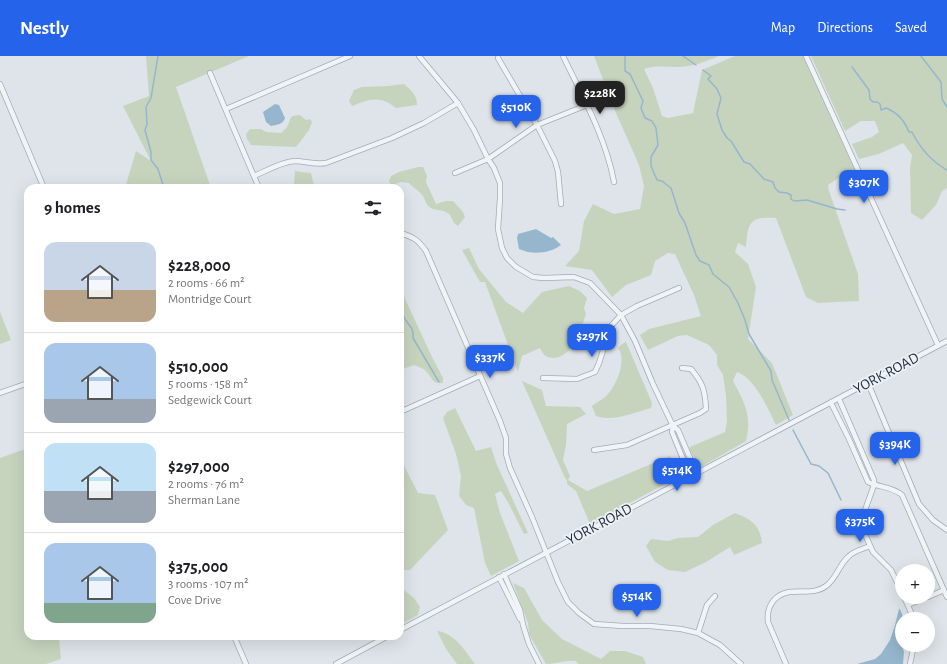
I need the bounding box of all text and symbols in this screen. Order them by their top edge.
text: Nestly [20,19,69,38]
text: Map [771,21,795,35]
text: Directions [817,21,873,35]
text: Saved [895,21,927,35]
pin: $228K [572,81,628,115]
text: $228K [584,87,616,100]
pin: $510K [488,95,544,129]
text: $510K [501,101,531,114]
pin: $307K [836,170,892,204]
text: $307K [848,176,880,189]
icon: filters [362,197,384,219]
text: 9 homes [44,199,100,216]
text: $228,000 [168,257,231,274]
icon: home [76,258,124,306]
text: 2 rooms · 66 m² [168,277,245,290]
text: Montridge Court [168,293,251,306]
pin: $297K [564,324,620,358]
text: $297K [576,330,608,343]
pin: $337K [462,345,518,379]
street label: YORK ROAD [851,350,922,397]
text: $337K [475,351,505,364]
text: $510,000 [168,358,228,375]
icon: home [76,359,124,407]
text: 5 rooms · 158 m² [168,378,248,391]
text: Sedgewick Court [168,394,252,407]
pin: $394K [867,432,923,466]
text: $394K [879,438,911,451]
text: $297,000 [168,458,230,475]
pin: $514K [649,458,705,492]
icon: home [76,459,124,507]
text: $514K [662,464,692,477]
text: 2 rooms · 76 m² [168,478,244,491]
text: Sherman Lane [168,494,240,507]
street label: YORK ROAD [564,501,635,548]
pin: $375K [832,509,888,543]
text: $375K [845,515,875,528]
text: $375,000 [168,558,228,575]
icon: home [76,559,124,607]
map controls [895,564,935,652]
button: + [895,564,935,604]
text: 3 rooms · 107 m² [168,578,249,591]
pin: $514K [609,584,665,618]
text: $514K [622,590,652,603]
text: Cove Drive [168,594,221,607]
button: − [895,612,935,652]

